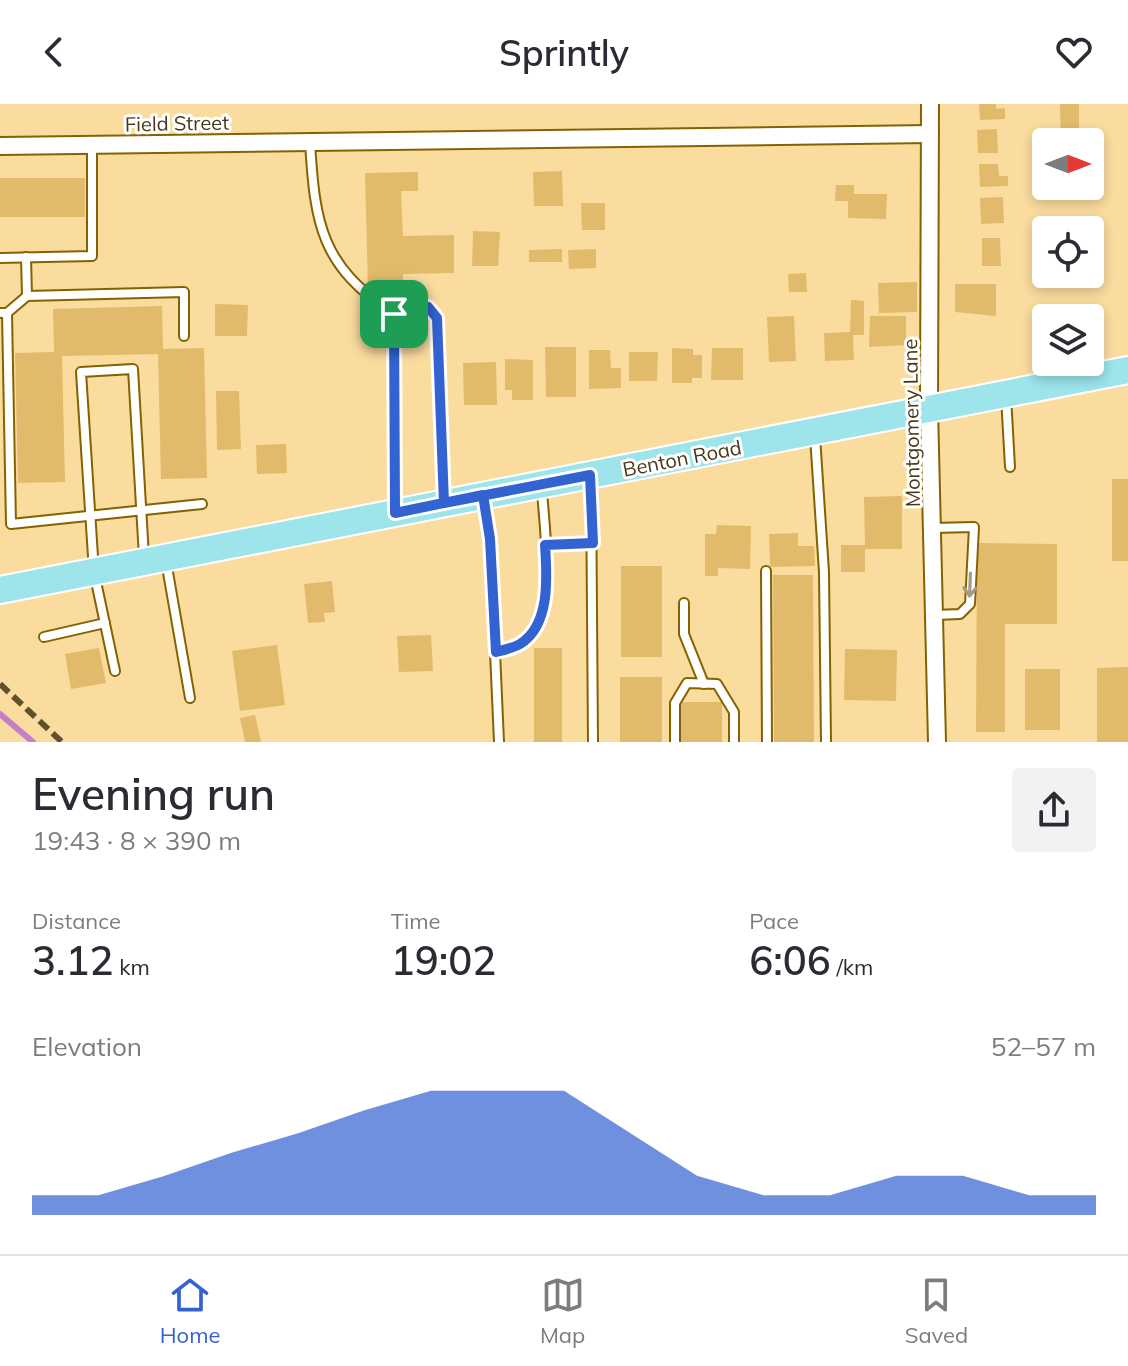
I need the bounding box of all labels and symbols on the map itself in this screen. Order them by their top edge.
street label: Field Street [125,110,229,136]
north arrow [1032,128,1104,200]
pin [360,280,428,348]
street label: Montgomery Lane [897,339,925,507]
street label: Benton Road [620,434,744,482]
one-way arrow [963,571,978,598]

